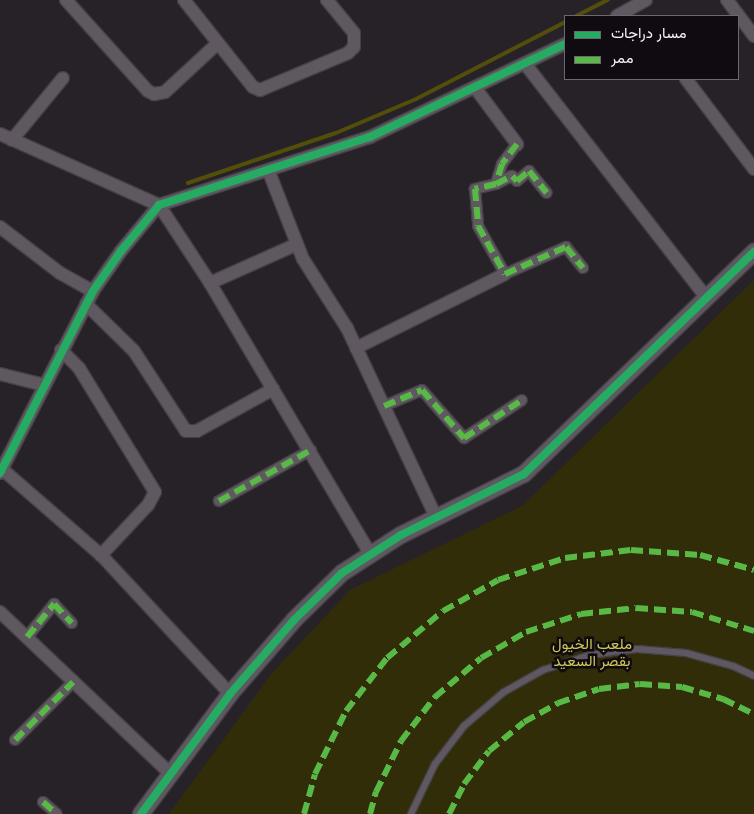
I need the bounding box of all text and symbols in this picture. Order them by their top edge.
legend [564,15,739,80]
text: مسار دراجات [611,23,687,42]
text: ممر [611,48,633,67]
park label: ملعب الخيول بقصر السعيد [552,634,632,669]

